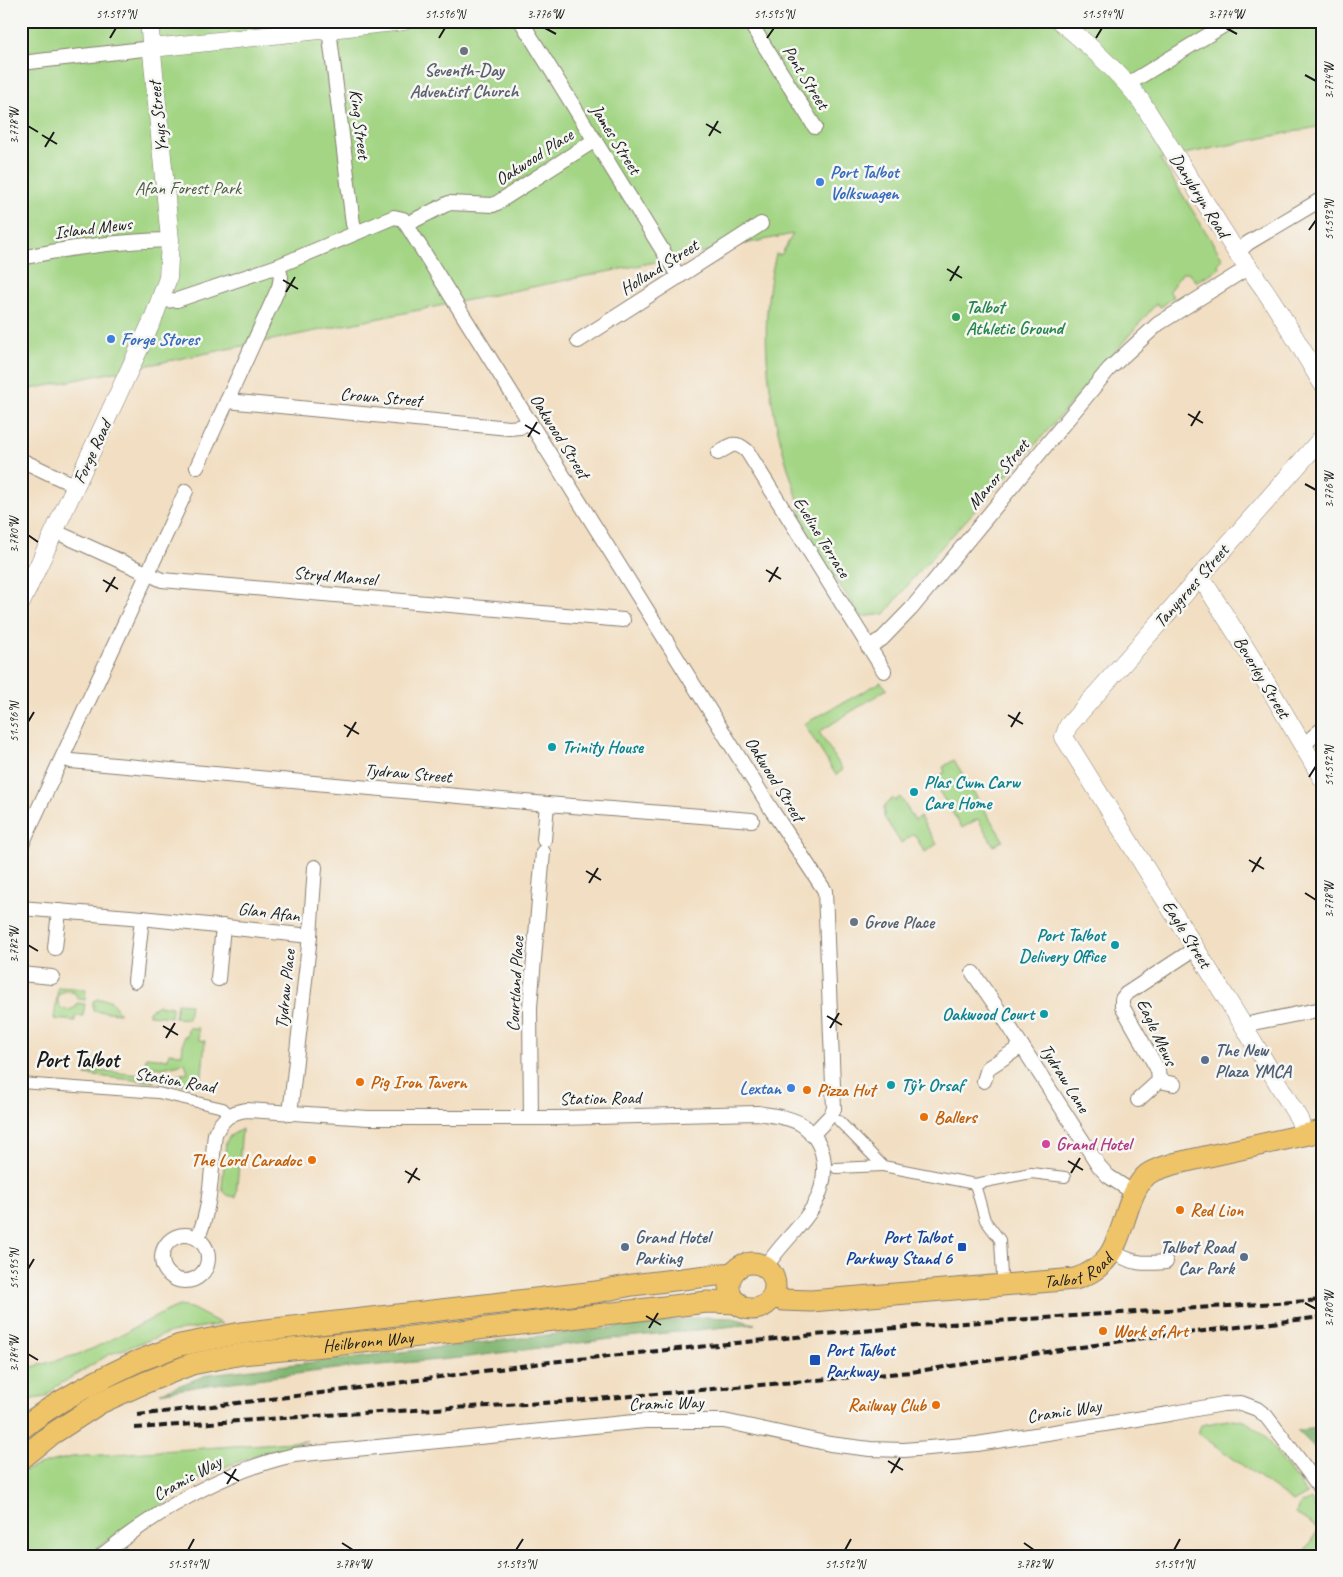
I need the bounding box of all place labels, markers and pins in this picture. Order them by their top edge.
marker: Seventh-Day Adventist Church [458,45,470,57]
place label: Seventh-Day Adventist Church [410,59,520,102]
place label: Port Talbot Volkswagen [830,161,901,204]
marker: Port Talbot Volkswagen [814,176,826,188]
place label: Talbot Athletic Ground [966,296,1067,339]
marker: Talbot Athletic Ground [950,311,962,323]
place label: Forge Stores [121,328,201,350]
marker: Forge Stores [105,333,117,345]
place label: Trinity House [562,736,645,758]
marker: Trinity House [546,741,558,753]
place label: Plas Cwm Carw Care Home [924,771,1022,814]
marker: Plas Cwm Carw Care Home [908,786,920,798]
place label: Grove Place [864,911,936,933]
marker: Grove Place [848,916,860,928]
place label: Port Talbot Delivery Office [1019,924,1107,967]
marker: Port Talbot Delivery Office [1109,939,1121,951]
place label: Oakwood Court [942,1003,1036,1025]
marker: Oakwood Court [1038,1008,1050,1020]
place label: The New Plaza YMCA [1215,1039,1293,1082]
marker: The New Plaza YMCA [1199,1054,1211,1066]
place label: Pig Iron Tavern [370,1071,468,1093]
place label: Tŷ’r Orsaf [901,1074,968,1096]
marker: Pig Iron Tavern [354,1076,366,1088]
place label: Lextan [740,1077,783,1099]
place label: Pizza Hut [817,1079,878,1101]
marker: Tŷ’r Orsaf [885,1079,897,1091]
marker: Lextan [785,1082,797,1094]
marker: Pizza Hut [801,1084,813,1096]
place label: Ballers [934,1106,978,1128]
marker: Ballers [918,1111,930,1123]
place label: Grand Hotel [1056,1133,1135,1155]
marker: Grand Hotel [1040,1138,1052,1150]
place label: The Lord Caradoc [191,1149,303,1171]
marker: The Lord Caradoc [306,1154,318,1166]
place label: Red Lion [1190,1199,1244,1221]
marker: Red Lion [1174,1204,1186,1216]
place label: Grand Hotel Parking [635,1226,714,1269]
place label: Port Talbot Parkway Stand 6 [845,1226,954,1269]
place label: Talbot Road Car Park [1160,1236,1237,1279]
marker: Grand Hotel Parking [619,1241,631,1253]
marker: Port Talbot Parkway Stand 6 [956,1241,968,1253]
marker: Talbot Road Car Park [1238,1251,1250,1263]
place label: Work of Art [1113,1320,1190,1342]
marker: Work of Art [1097,1325,1109,1337]
place label: Port Talbot Parkway [826,1339,897,1382]
marker: Port Talbot Parkway [808,1353,822,1367]
place label: Railway Club [848,1394,927,1416]
marker: Railway Club [930,1399,942,1411]

